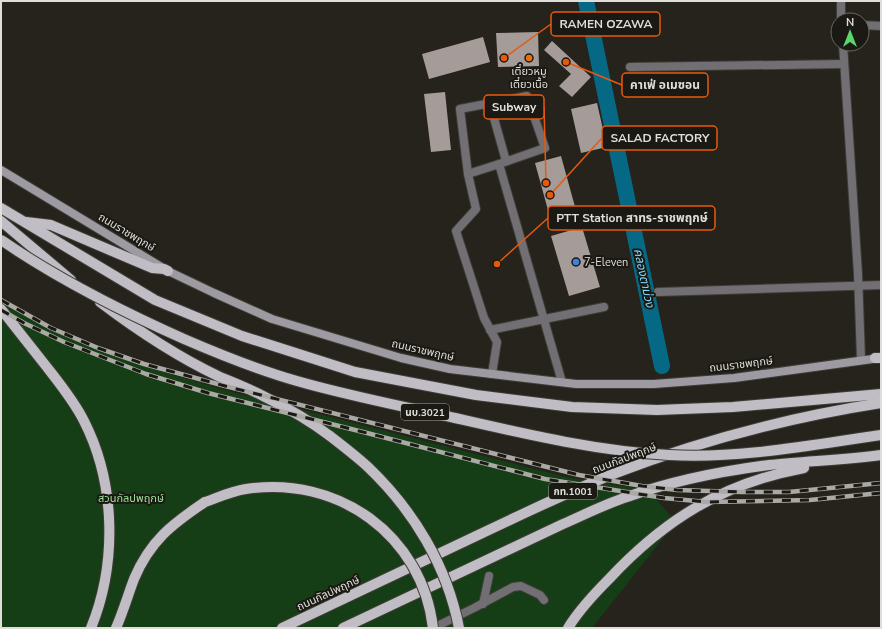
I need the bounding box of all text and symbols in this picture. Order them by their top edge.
callout: RAMEN OZAWA [551,12,660,36]
north arrow [830,12,870,52]
text: N [846,15,854,30]
text: RAMEN OZAWA [560,16,653,32]
marker: เตี๋ยวหมู เตี๋ยวเนื้อ [524,53,534,63]
place label: เตี๋ยวหมู เตี๋ยวเนื้อ [510,63,548,92]
callout: คาเฟ่ อเมซอน [622,73,708,97]
text: คาเฟ่ อเมซอน [630,77,700,93]
callout: Subway [484,95,544,119]
text: Subway [492,99,537,115]
callout: SALAD FACTORY [602,126,717,150]
text: SALAD FACTORY [610,130,710,146]
callout: PTT Station สาทร-ราชพฤกษ์ [548,206,715,230]
street label: ถนนราชพฤกษ์ [95,210,158,255]
text: PTT Station สาทร-ราชพฤกษ์ [556,210,708,226]
water label: คลองตาม่วง [630,247,658,309]
place label: 7-Eleven [584,255,628,270]
marker: 7-Eleven [571,257,581,267]
street label: ถนนราชพฤกษ์ [390,336,456,365]
street label: ถนนราชพฤกษ์ [708,353,774,376]
road number: นบ.3021 [401,404,449,420]
street label: ถนนกัลปพฤกษ์ [590,439,658,478]
road number: กท.1001 [549,483,597,499]
park label: สวนกัลปพฤกษ์ [98,491,164,506]
street label: ถนนกัลปพฤกษ์ [294,572,362,615]

